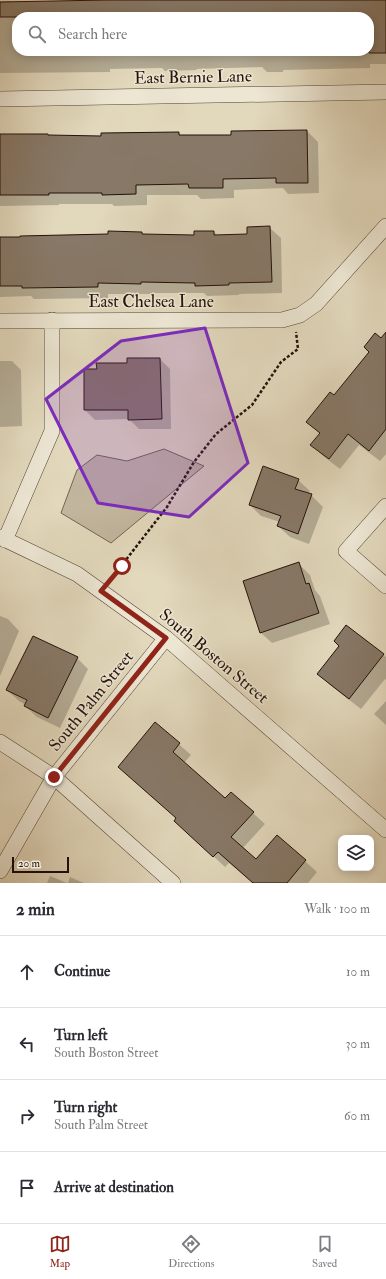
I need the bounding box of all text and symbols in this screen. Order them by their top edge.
search box [12,12,374,56]
icon: search [26,23,48,45]
text: Search here [58,25,127,44]
street label: East Bernie Lane [134,65,252,89]
street label: East Chelsea Lane [88,291,214,312]
route start [113,557,131,575]
street label: South Boston Street [155,604,273,708]
street label: South Palm Street [44,646,138,755]
route end [45,768,63,786]
map controls [338,835,374,871]
button: layers [338,835,374,871]
scale bar [12,855,69,874]
text: 20 m [18,857,40,870]
text: 2 min [16,899,55,920]
text: Walk · 100 m [304,901,370,917]
icon: ahead [16,961,38,983]
text: Continue [54,962,110,981]
text: 10 m [346,964,370,980]
text: Turn left [54,1026,108,1045]
icon: left [16,1033,38,1055]
text: 30 m [346,1036,370,1052]
text: South Boston Street [54,1045,158,1061]
text: Turn right [54,1098,117,1117]
icon: right [16,1105,38,1127]
text: 60 m [344,1108,370,1124]
text: South Palm Street [54,1117,148,1133]
icon: arrive [16,1177,38,1199]
text: Arrive at destination [54,1178,174,1197]
tab: Map [49,1233,71,1270]
tab: Directions [168,1233,215,1270]
tab: Saved [312,1233,337,1270]

